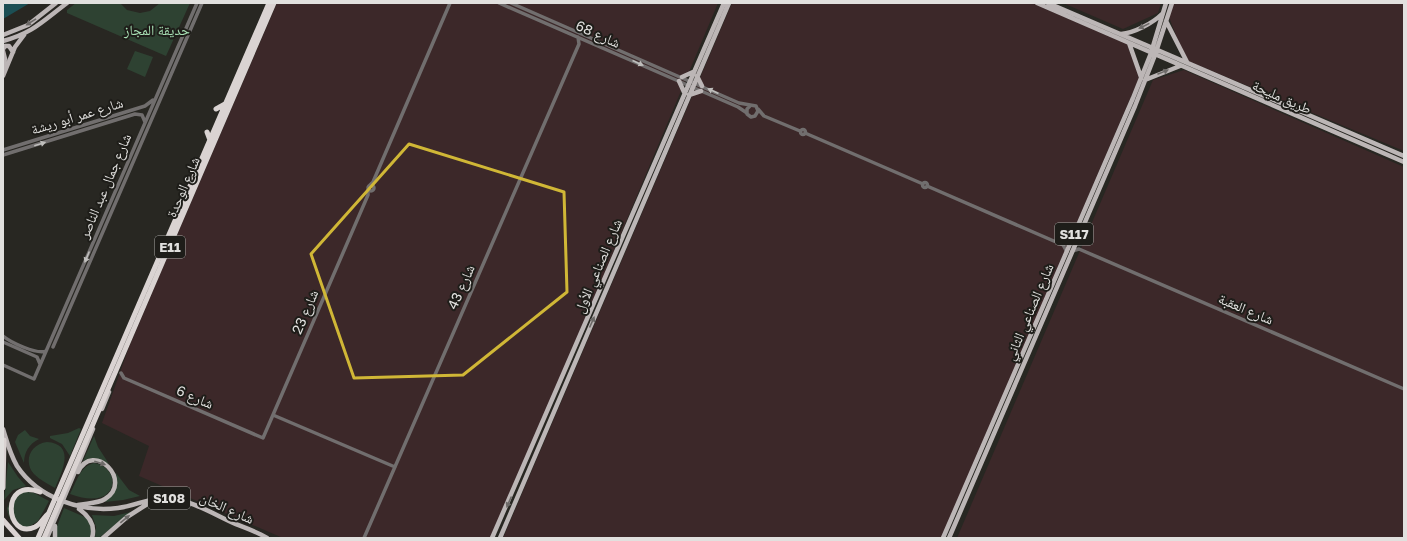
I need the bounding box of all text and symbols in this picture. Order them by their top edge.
street label: شارع 68 [572,16,623,53]
one-way arrow [26,18,36,26]
park label: حديقة المجاز [123,21,190,39]
one-way arrow [1138,22,1149,29]
one-way arrow [632,60,643,66]
one-way arrow [1157,68,1169,74]
street label: طريق مليحة [1249,76,1314,119]
one-way arrow [707,88,718,94]
street label: شارع عمر أبو ريشة [29,93,125,139]
street label: شارع جمال عبد الناصر [74,131,136,242]
one-way arrow [35,141,47,147]
street label: شارع الوحدة [162,154,205,220]
street label: شارع الصناعي الأول [570,216,628,317]
road number: S117 [1055,223,1093,245]
road number: E11 [155,236,185,258]
one-way arrow [83,252,89,264]
street label: شارع الصناعي الثاني [1000,261,1060,364]
street label: شارع 43 [443,262,480,312]
street label: شارع 23 [288,287,323,337]
street label: شارع العقبة [1215,289,1276,330]
one-way arrow [589,316,595,328]
street label: شارع 6 [173,381,216,414]
one-way arrow [95,460,107,466]
road number: S108 [148,487,190,509]
street label: شارع الخان [197,488,257,529]
one-way arrow [506,496,512,507]
one-way arrow [119,515,130,524]

